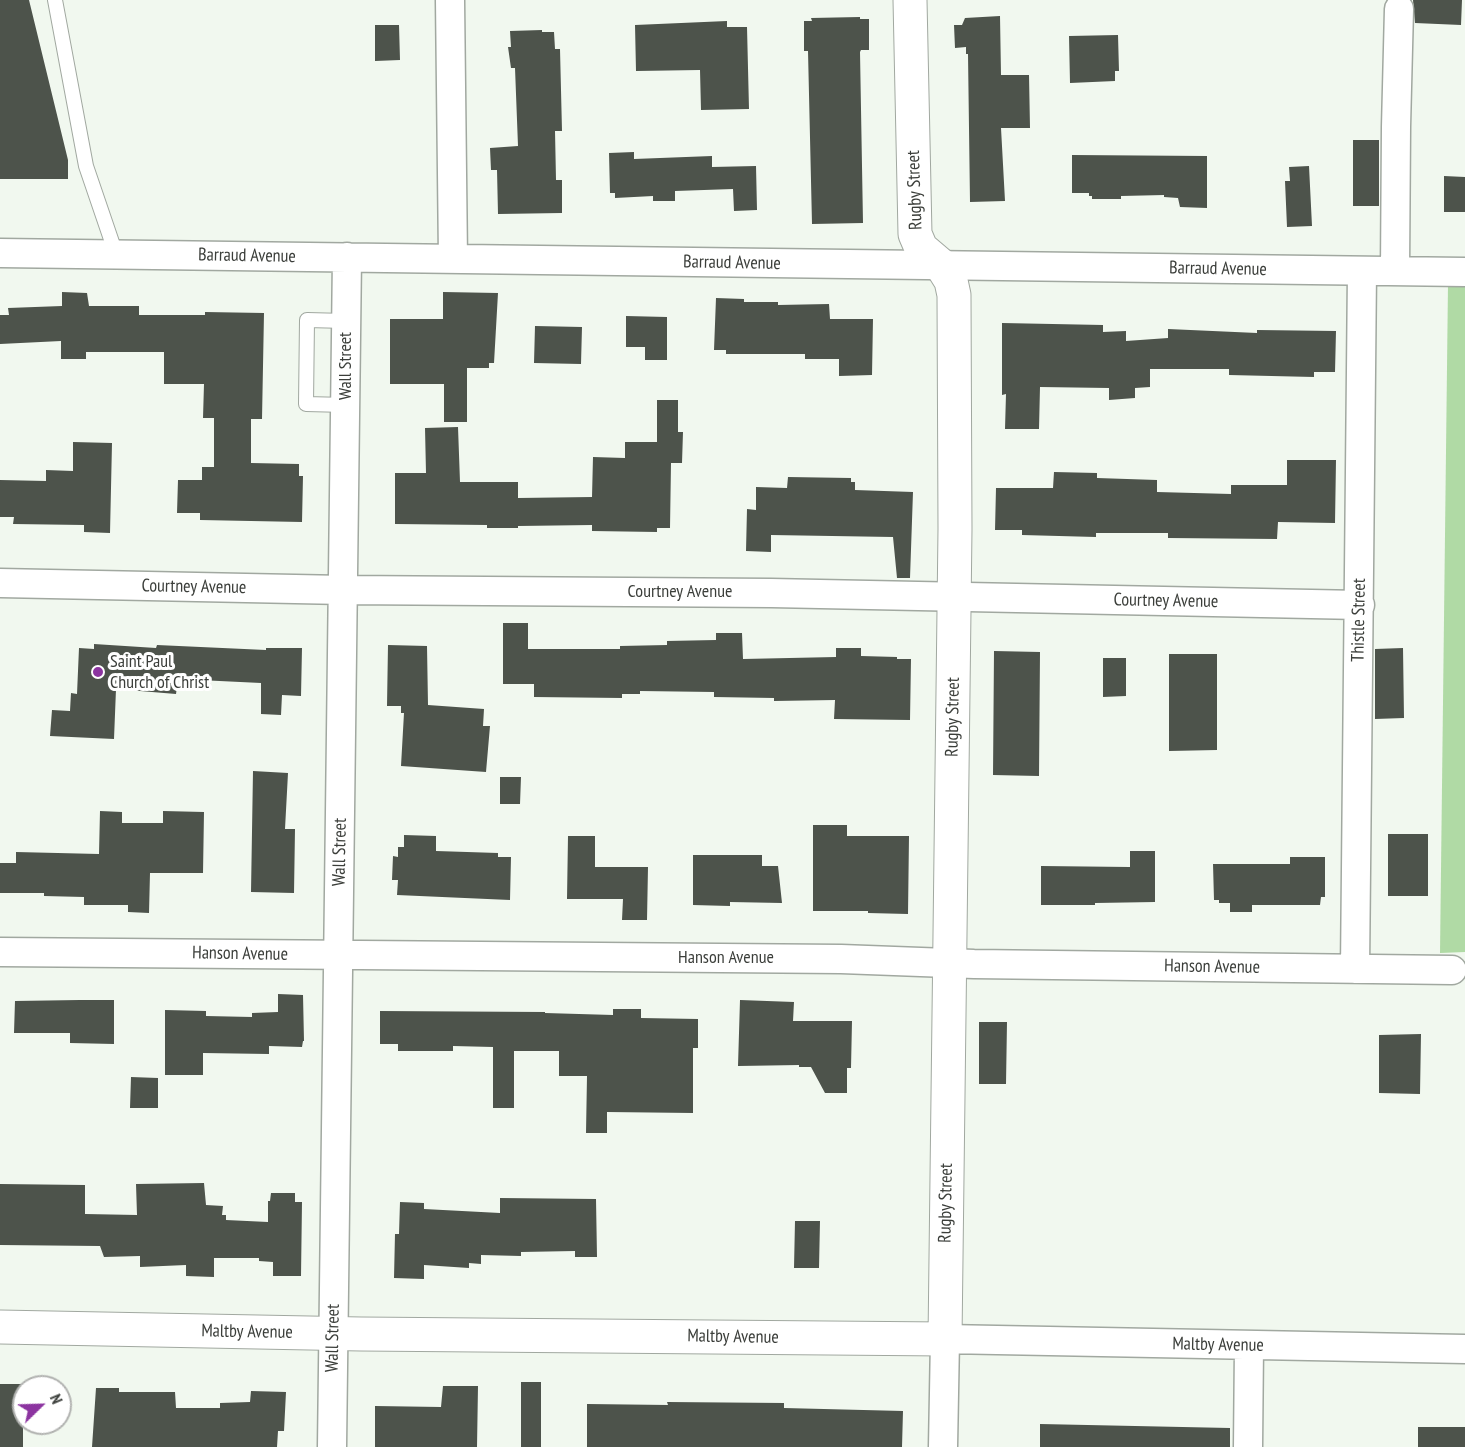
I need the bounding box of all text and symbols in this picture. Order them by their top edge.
street label: Rugby Street [903,150,927,230]
street label: Barraud Avenue [198,244,296,268]
street label: Barraud Avenue [683,251,781,275]
street label: Barraud Avenue [1169,257,1267,281]
street label: Wall Street [335,332,357,400]
street label: Courtney Avenue [141,575,247,599]
street label: Thistle Street [1347,578,1371,662]
street label: Courtney Avenue [628,581,732,603]
street label: Courtney Avenue [1113,589,1219,613]
place label: Saint Paul Church of Christ [110,651,209,694]
marker: Saint Paul Church of Christ [91,665,105,679]
street label: Rugby Street [942,677,964,757]
street label: Wall Street [329,818,351,886]
street label: Hanson Avenue [192,942,288,966]
street label: Hanson Avenue [678,947,774,969]
street label: Hanson Avenue [1164,955,1260,979]
street label: Rugby Street [935,1163,957,1243]
street label: Wall Street [322,1304,344,1372]
street label: Maltby Avenue [201,1320,293,1344]
street label: Maltby Avenue [687,1325,779,1349]
street label: Maltby Avenue [1172,1333,1264,1357]
north arrow [12,1375,72,1435]
text: N [46,1391,68,1407]

